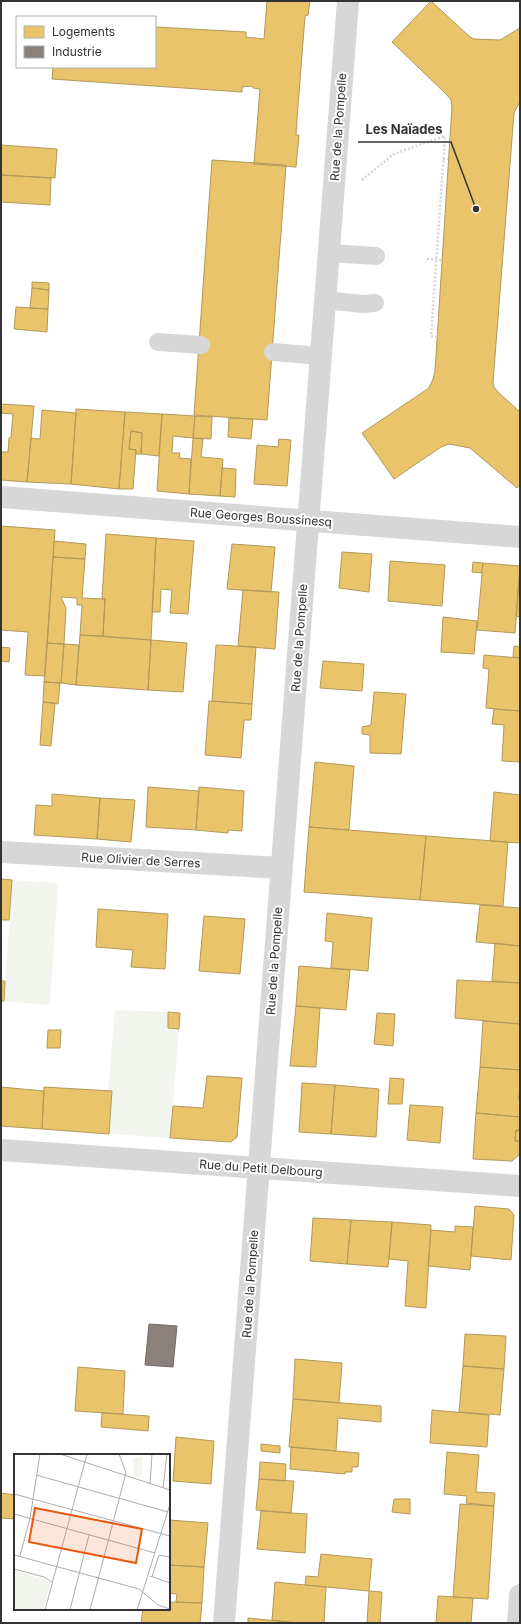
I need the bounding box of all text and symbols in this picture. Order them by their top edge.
legend [16,16,156,68]
text: Logements [52,24,115,39]
text: Industrie [52,44,102,59]
street label: Rue de la Pompelle [327,72,349,182]
callout: Les Naïades [358,117,451,142]
text: Les Naïades [365,121,443,137]
street label: Rue Georges Boussinesq [190,505,332,529]
street label: Rue de la Pompelle [288,583,310,693]
street label: Rue Olivier de Serres [81,849,201,871]
street label: Rue de la Pompelle [263,906,285,1016]
street label: Rue du Petit Delbourg [199,1156,323,1180]
street label: Rue de la Pompelle [239,1229,261,1339]
inset map [14,1454,170,1610]

